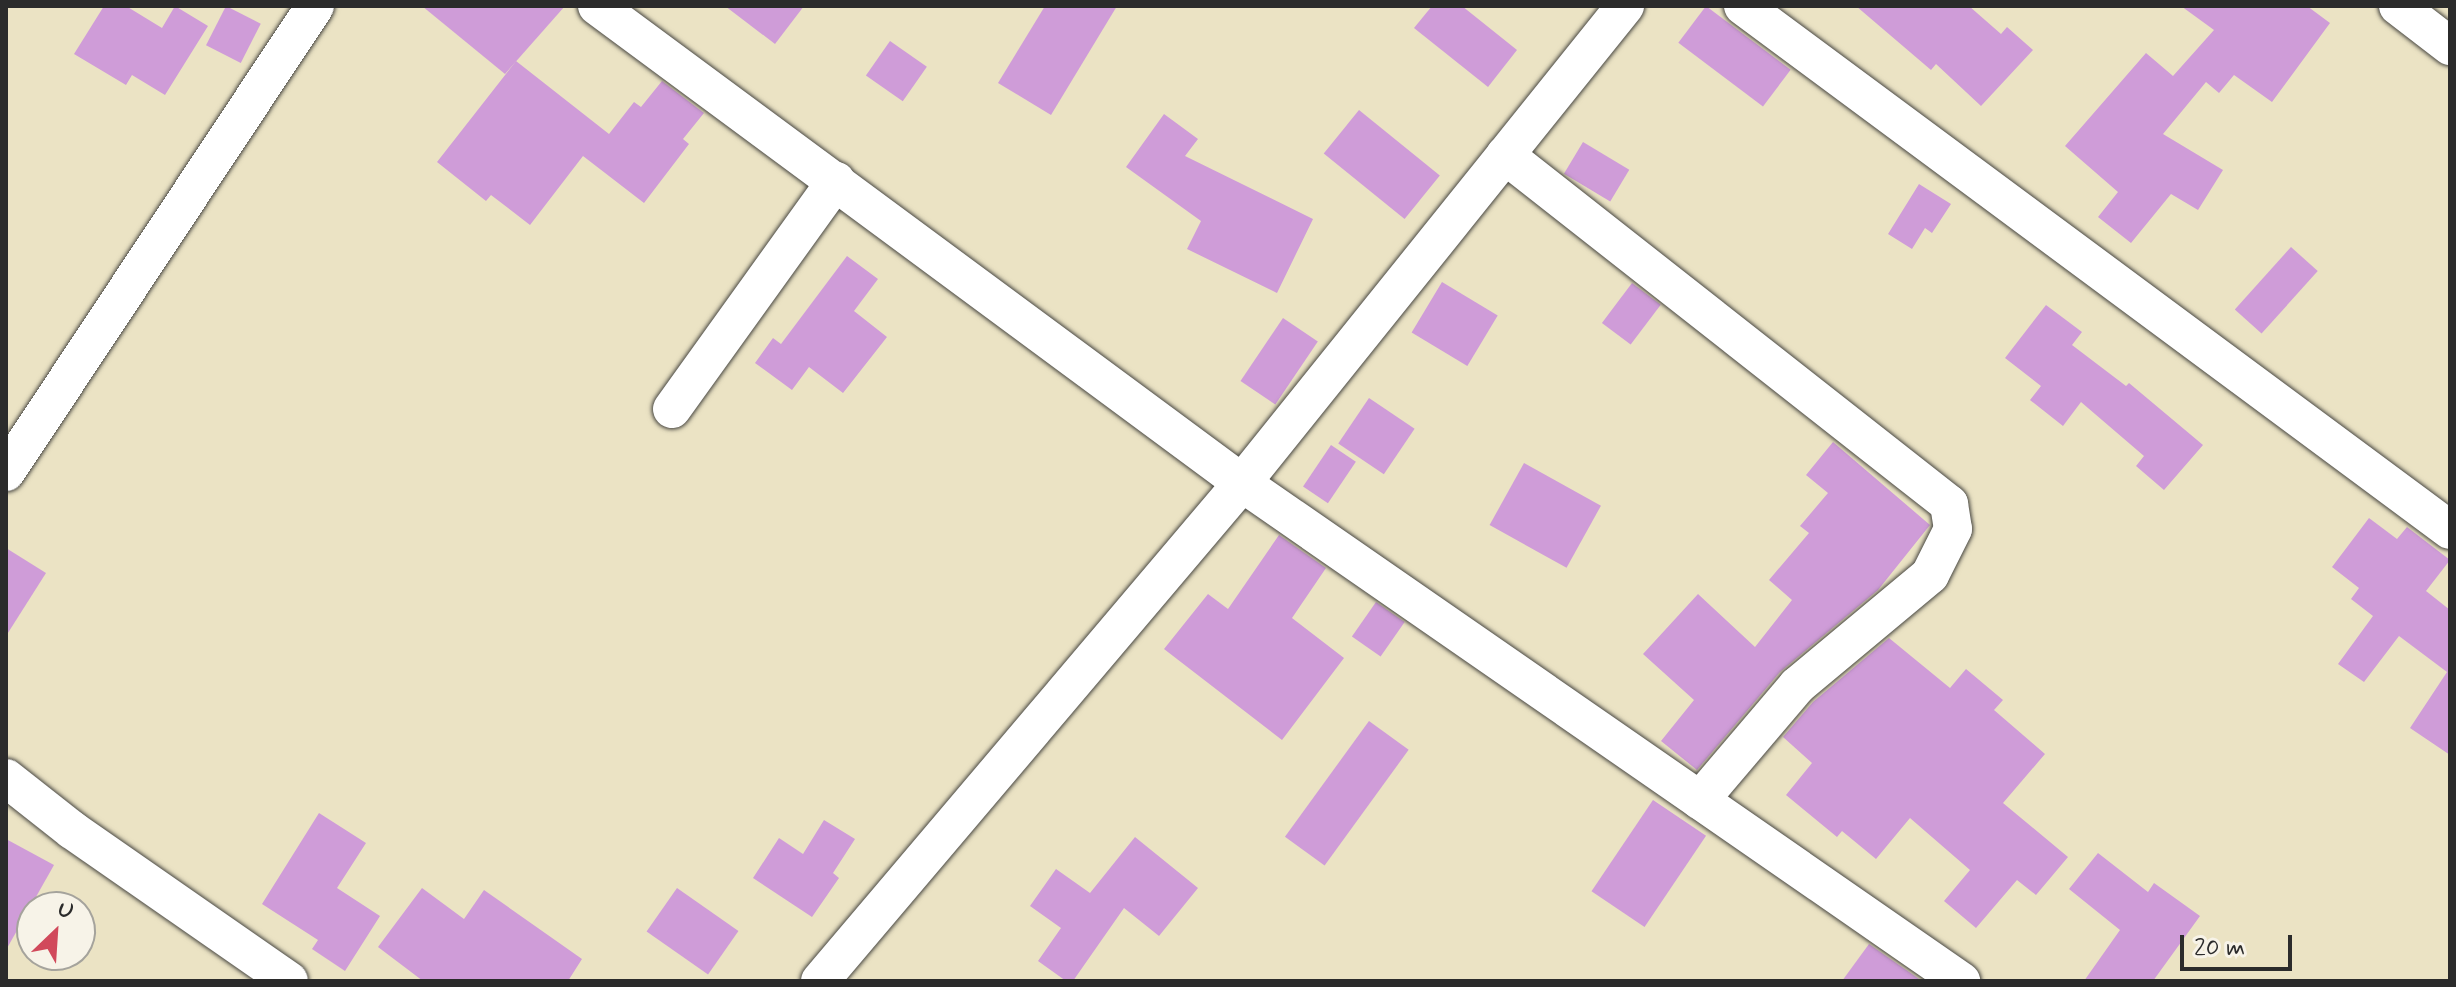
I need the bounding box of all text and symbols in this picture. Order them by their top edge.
north arrow [16,891,96,971]
text: U [53,895,78,927]
scale bar [2184,919,2296,969]
text: 20 m [2194,933,2245,964]

